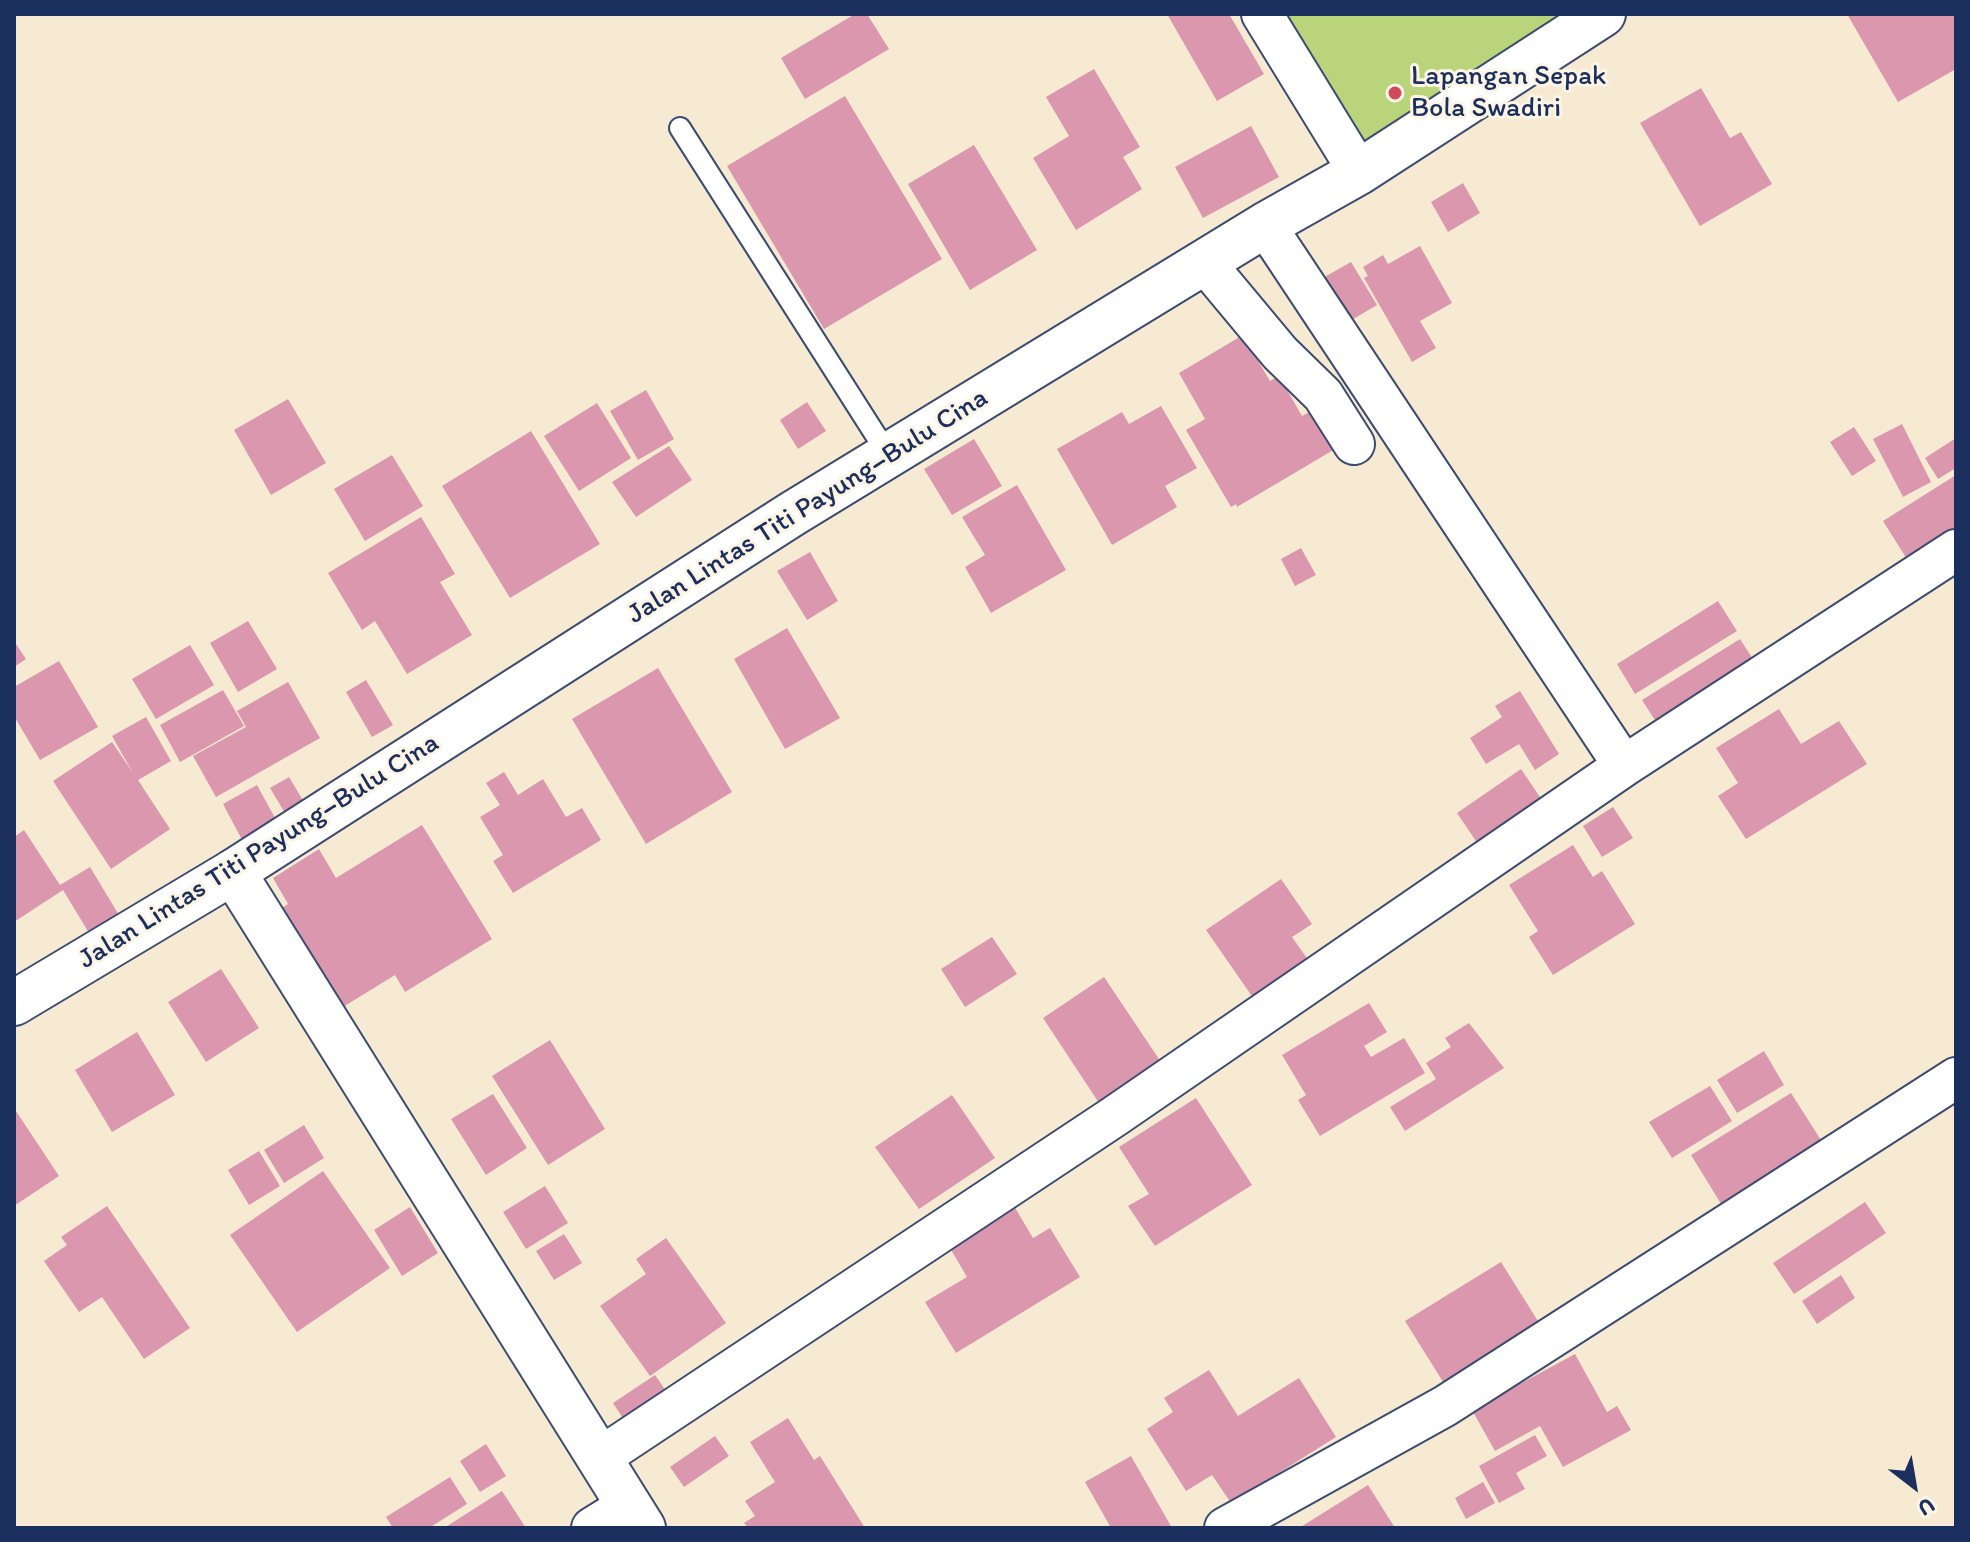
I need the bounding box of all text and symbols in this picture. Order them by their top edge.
place label: Lapangan Sepak Bola Swadiri [1411,60,1606,126]
marker: Lapangan Sepak Bola Swadiri [1386,84,1404,102]
street label: Jalan Lintas Titi Payung–Bulu Cina [622,382,994,632]
street label: Jalan Lintas Titi Payung–Bulu Cina [73,727,445,977]
north arrow [1874,1446,1954,1526]
text: U [1913,1492,1940,1522]

